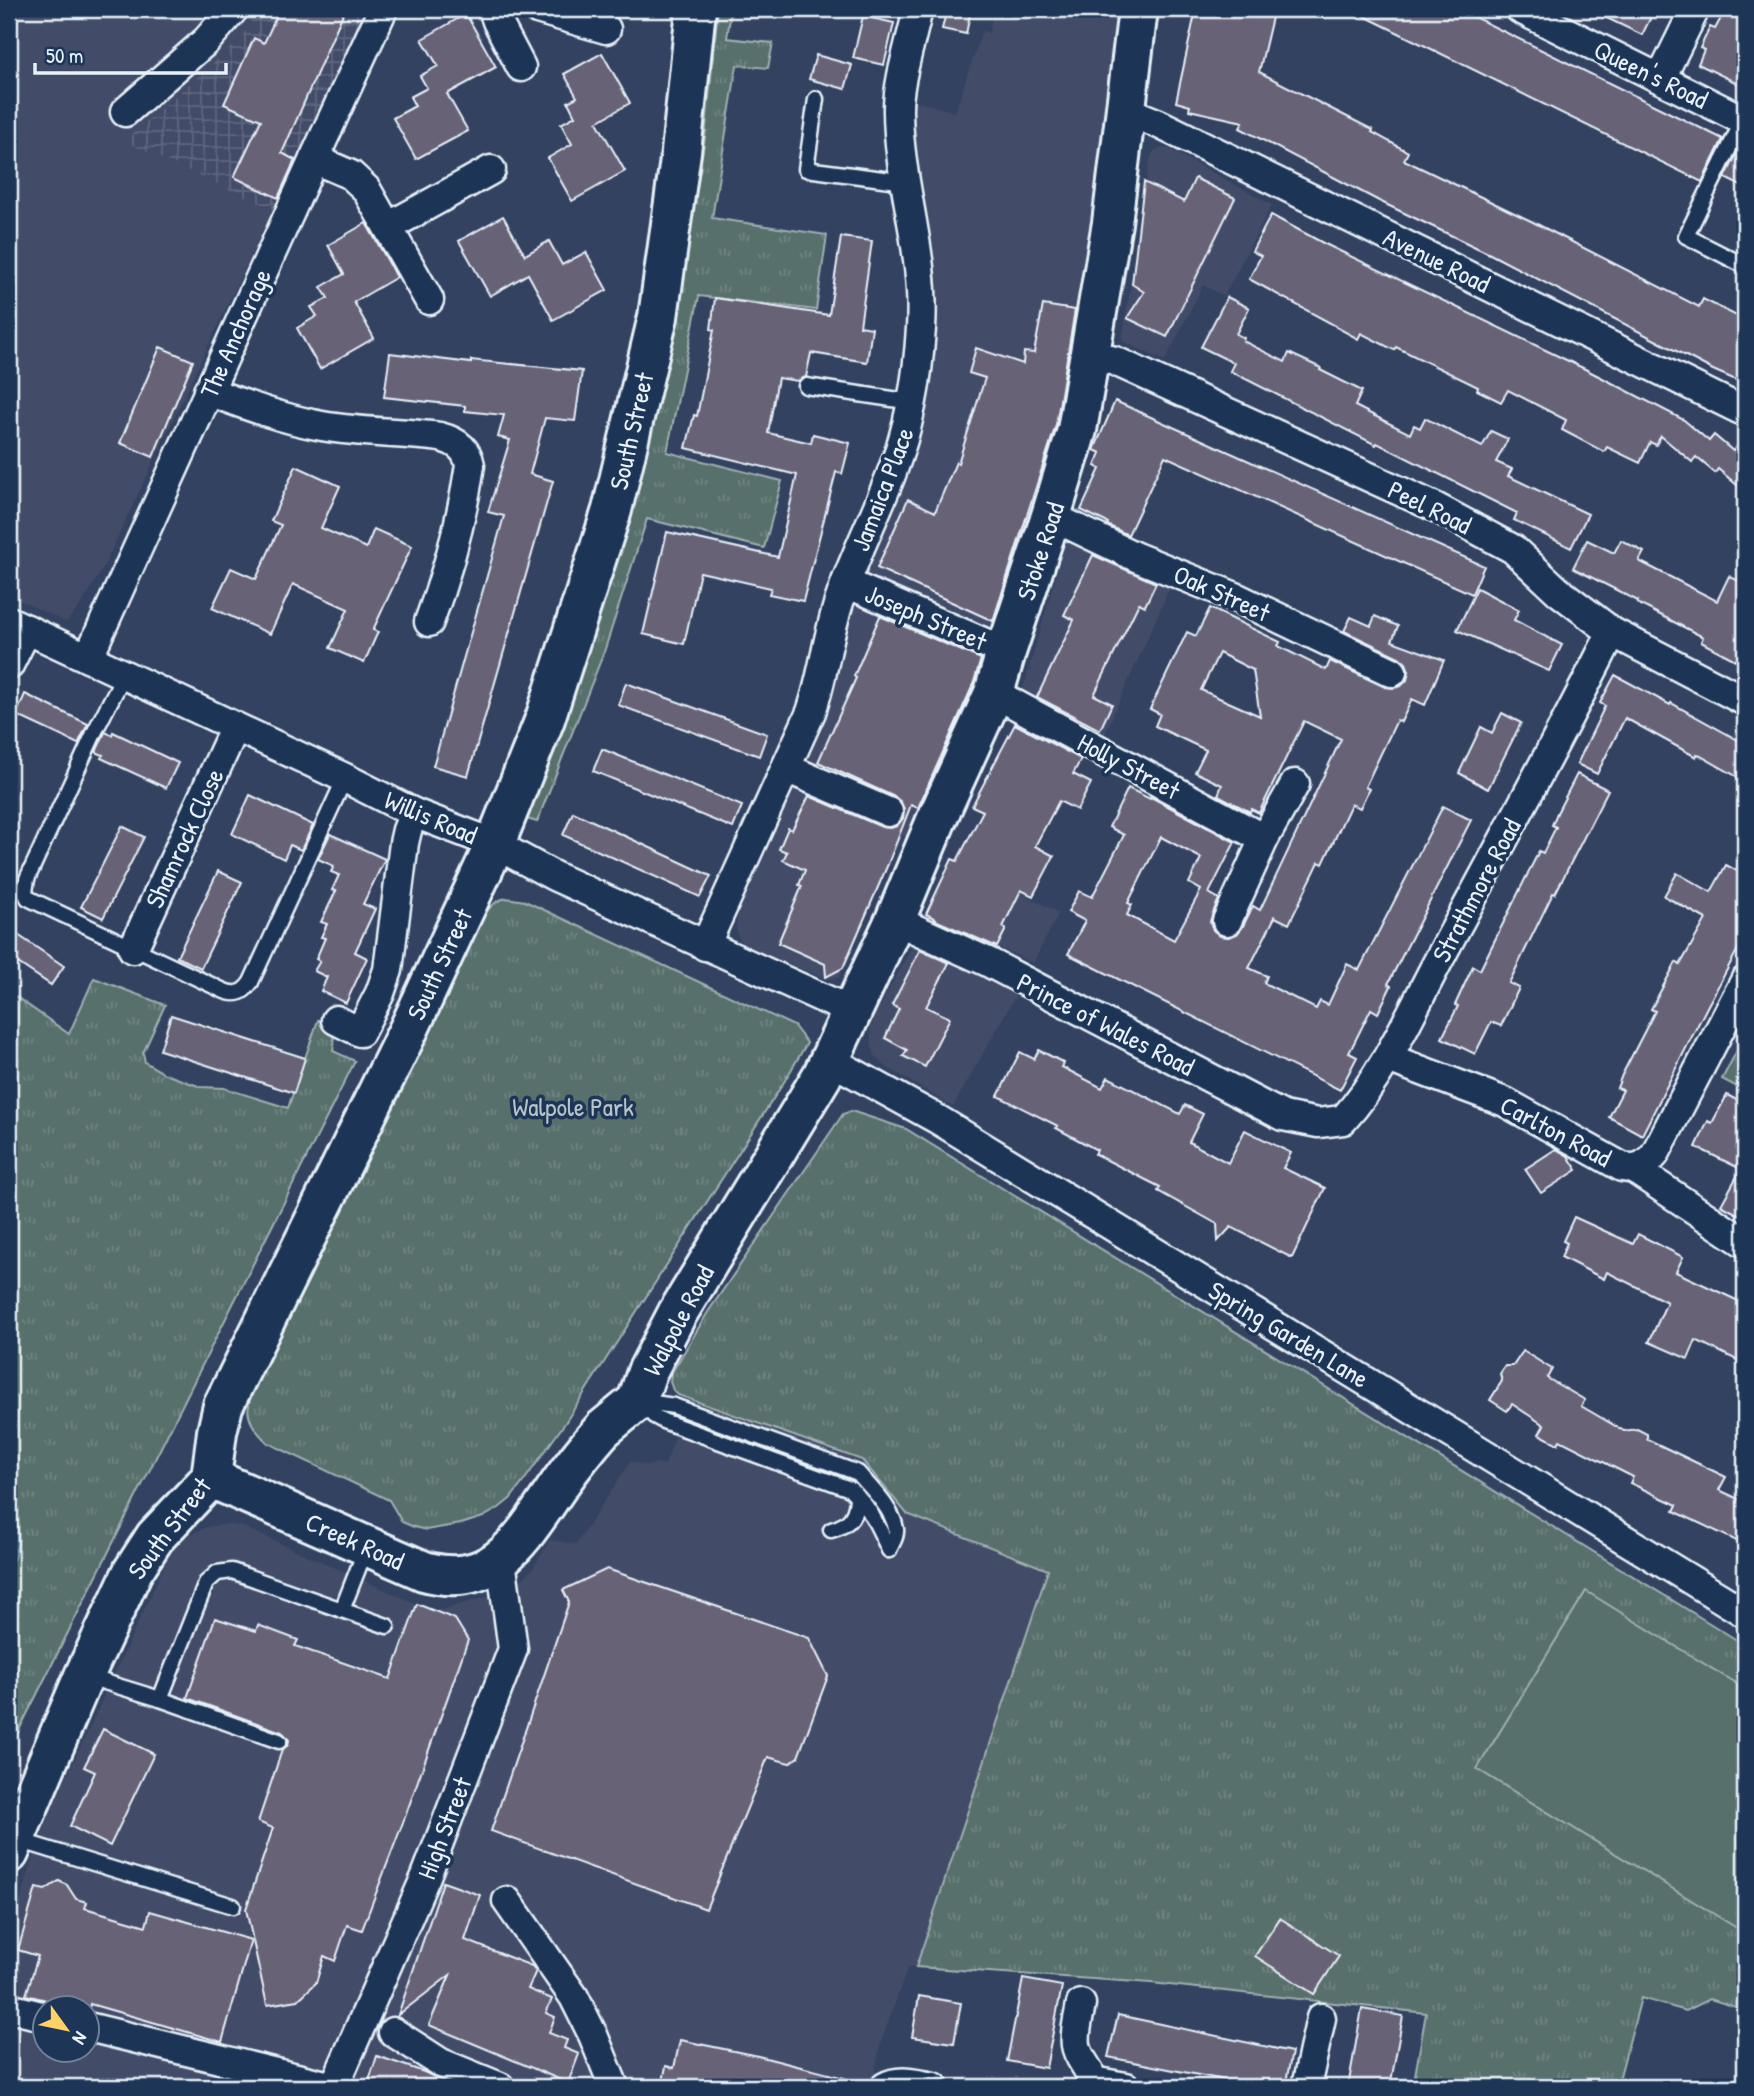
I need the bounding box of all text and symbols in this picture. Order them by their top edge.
street label: Queen's Road [1588,31,1714,117]
scale bar [35,32,226,76]
text: 50 m [46,41,83,70]
street label: Avenue Road [1378,219,1496,301]
street label: The Anchorage [191,263,279,403]
street label: South Street [601,368,662,493]
street label: Jamaica Place [842,422,922,556]
street label: Peel Road [1382,472,1478,542]
street label: Stoke Road [1008,498,1072,604]
street label: Oak Street [1168,556,1277,630]
street label: Joseph Street [860,576,993,659]
street label: Holly Street [1072,724,1187,808]
street label: Shamrock Close [136,763,232,913]
street label: Willis Road [379,782,483,852]
street label: Strathmore Road [1423,812,1529,968]
street label: South Street [398,902,480,1025]
street label: Prince of Wales Road [1011,964,1201,1084]
street label: Carlton Road [1494,1087,1618,1175]
park label: Walpole Park [512,1089,634,1124]
street label: Walpole Road [634,1259,722,1381]
street label: Spring Garden Lane [1202,1272,1376,1396]
street label: South Street [119,1469,219,1586]
street label: Creek Road [300,1504,410,1578]
street label: High Street [408,1771,480,1884]
north arrow [32,1994,102,2064]
text: N [67,2027,94,2050]

